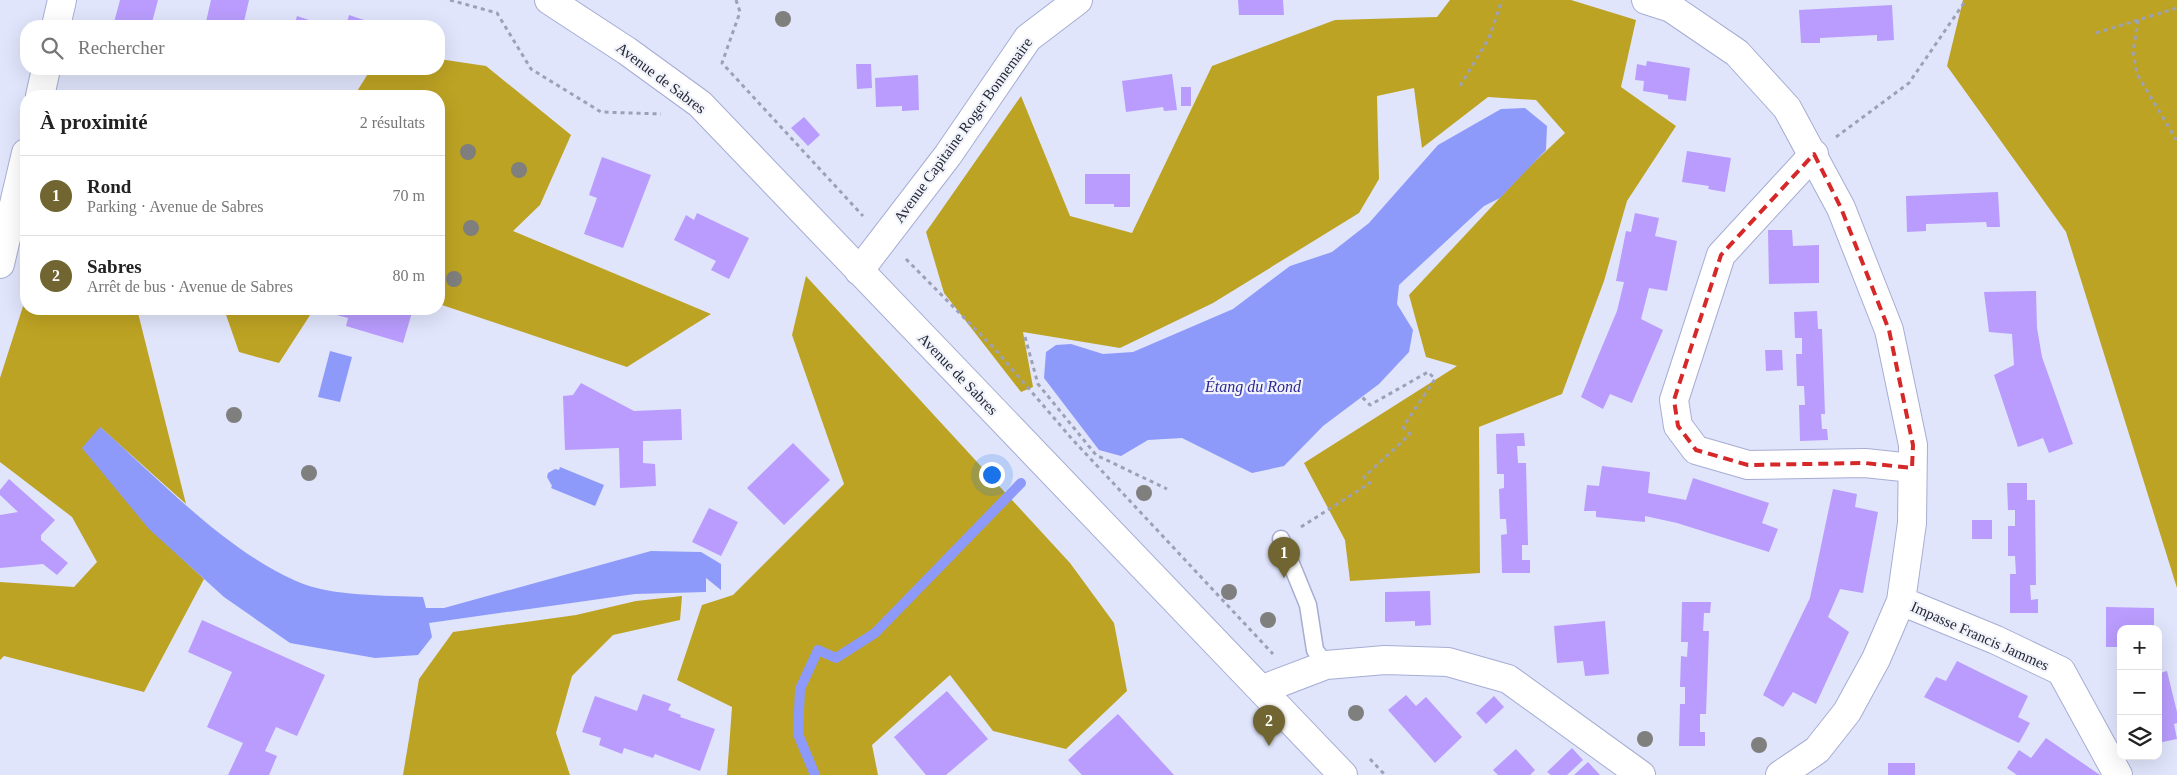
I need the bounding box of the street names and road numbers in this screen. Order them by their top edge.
street label: Avenue Capitaine Roger Bonnemaire [891,34,1036,225]
street label: Avenue de Sabres [613,39,709,117]
street label: Avenue de Sabres [915,330,1001,418]
street label: Impasse Francis Jammes [1909,598,2052,674]

